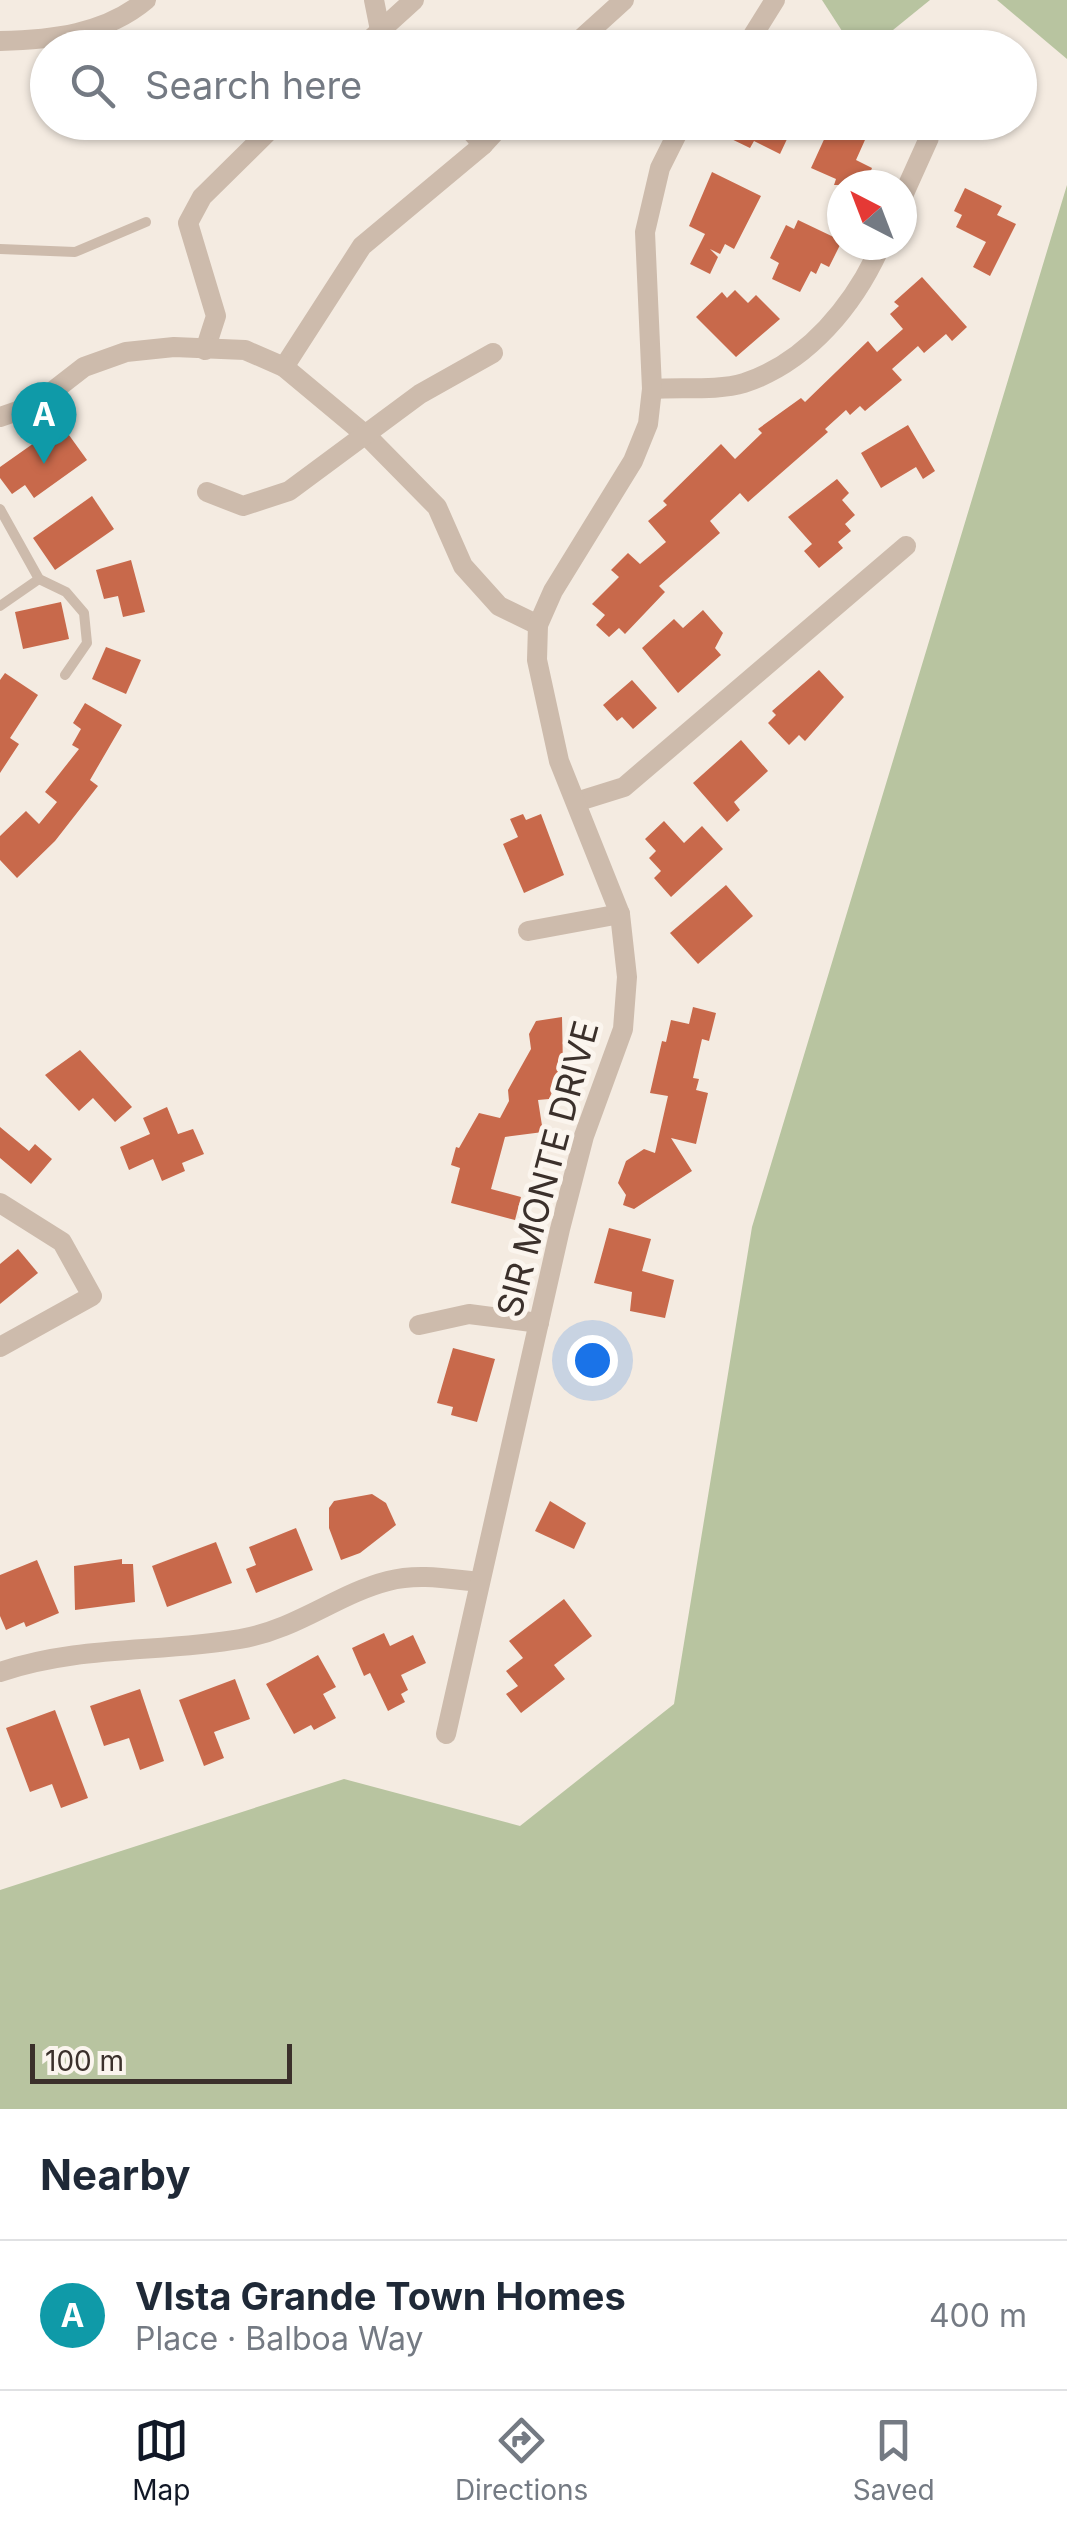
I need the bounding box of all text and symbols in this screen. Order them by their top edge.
search box [30,30,1037,140]
icon: search [65,58,120,113]
text: Search here [145,62,362,108]
north arrow [827,170,917,260]
pin: A [12,382,76,464]
street label: SIR MONTE DRIVE [487,1016,607,1321]
your location [567,1335,618,1386]
scale bar [30,2039,292,2084]
text: 100 m [45,2044,124,2078]
text: Nearby [40,2149,191,2200]
text: VIsta Grande Town Homes [135,2273,626,2319]
text: A [61,2296,84,2335]
text: 400 m [929,2296,1027,2335]
text: Place · Balboa Way [135,2319,423,2358]
tab: Map [132,2413,190,2507]
tab: Directions [455,2413,588,2507]
tab: Saved [853,2413,935,2507]

